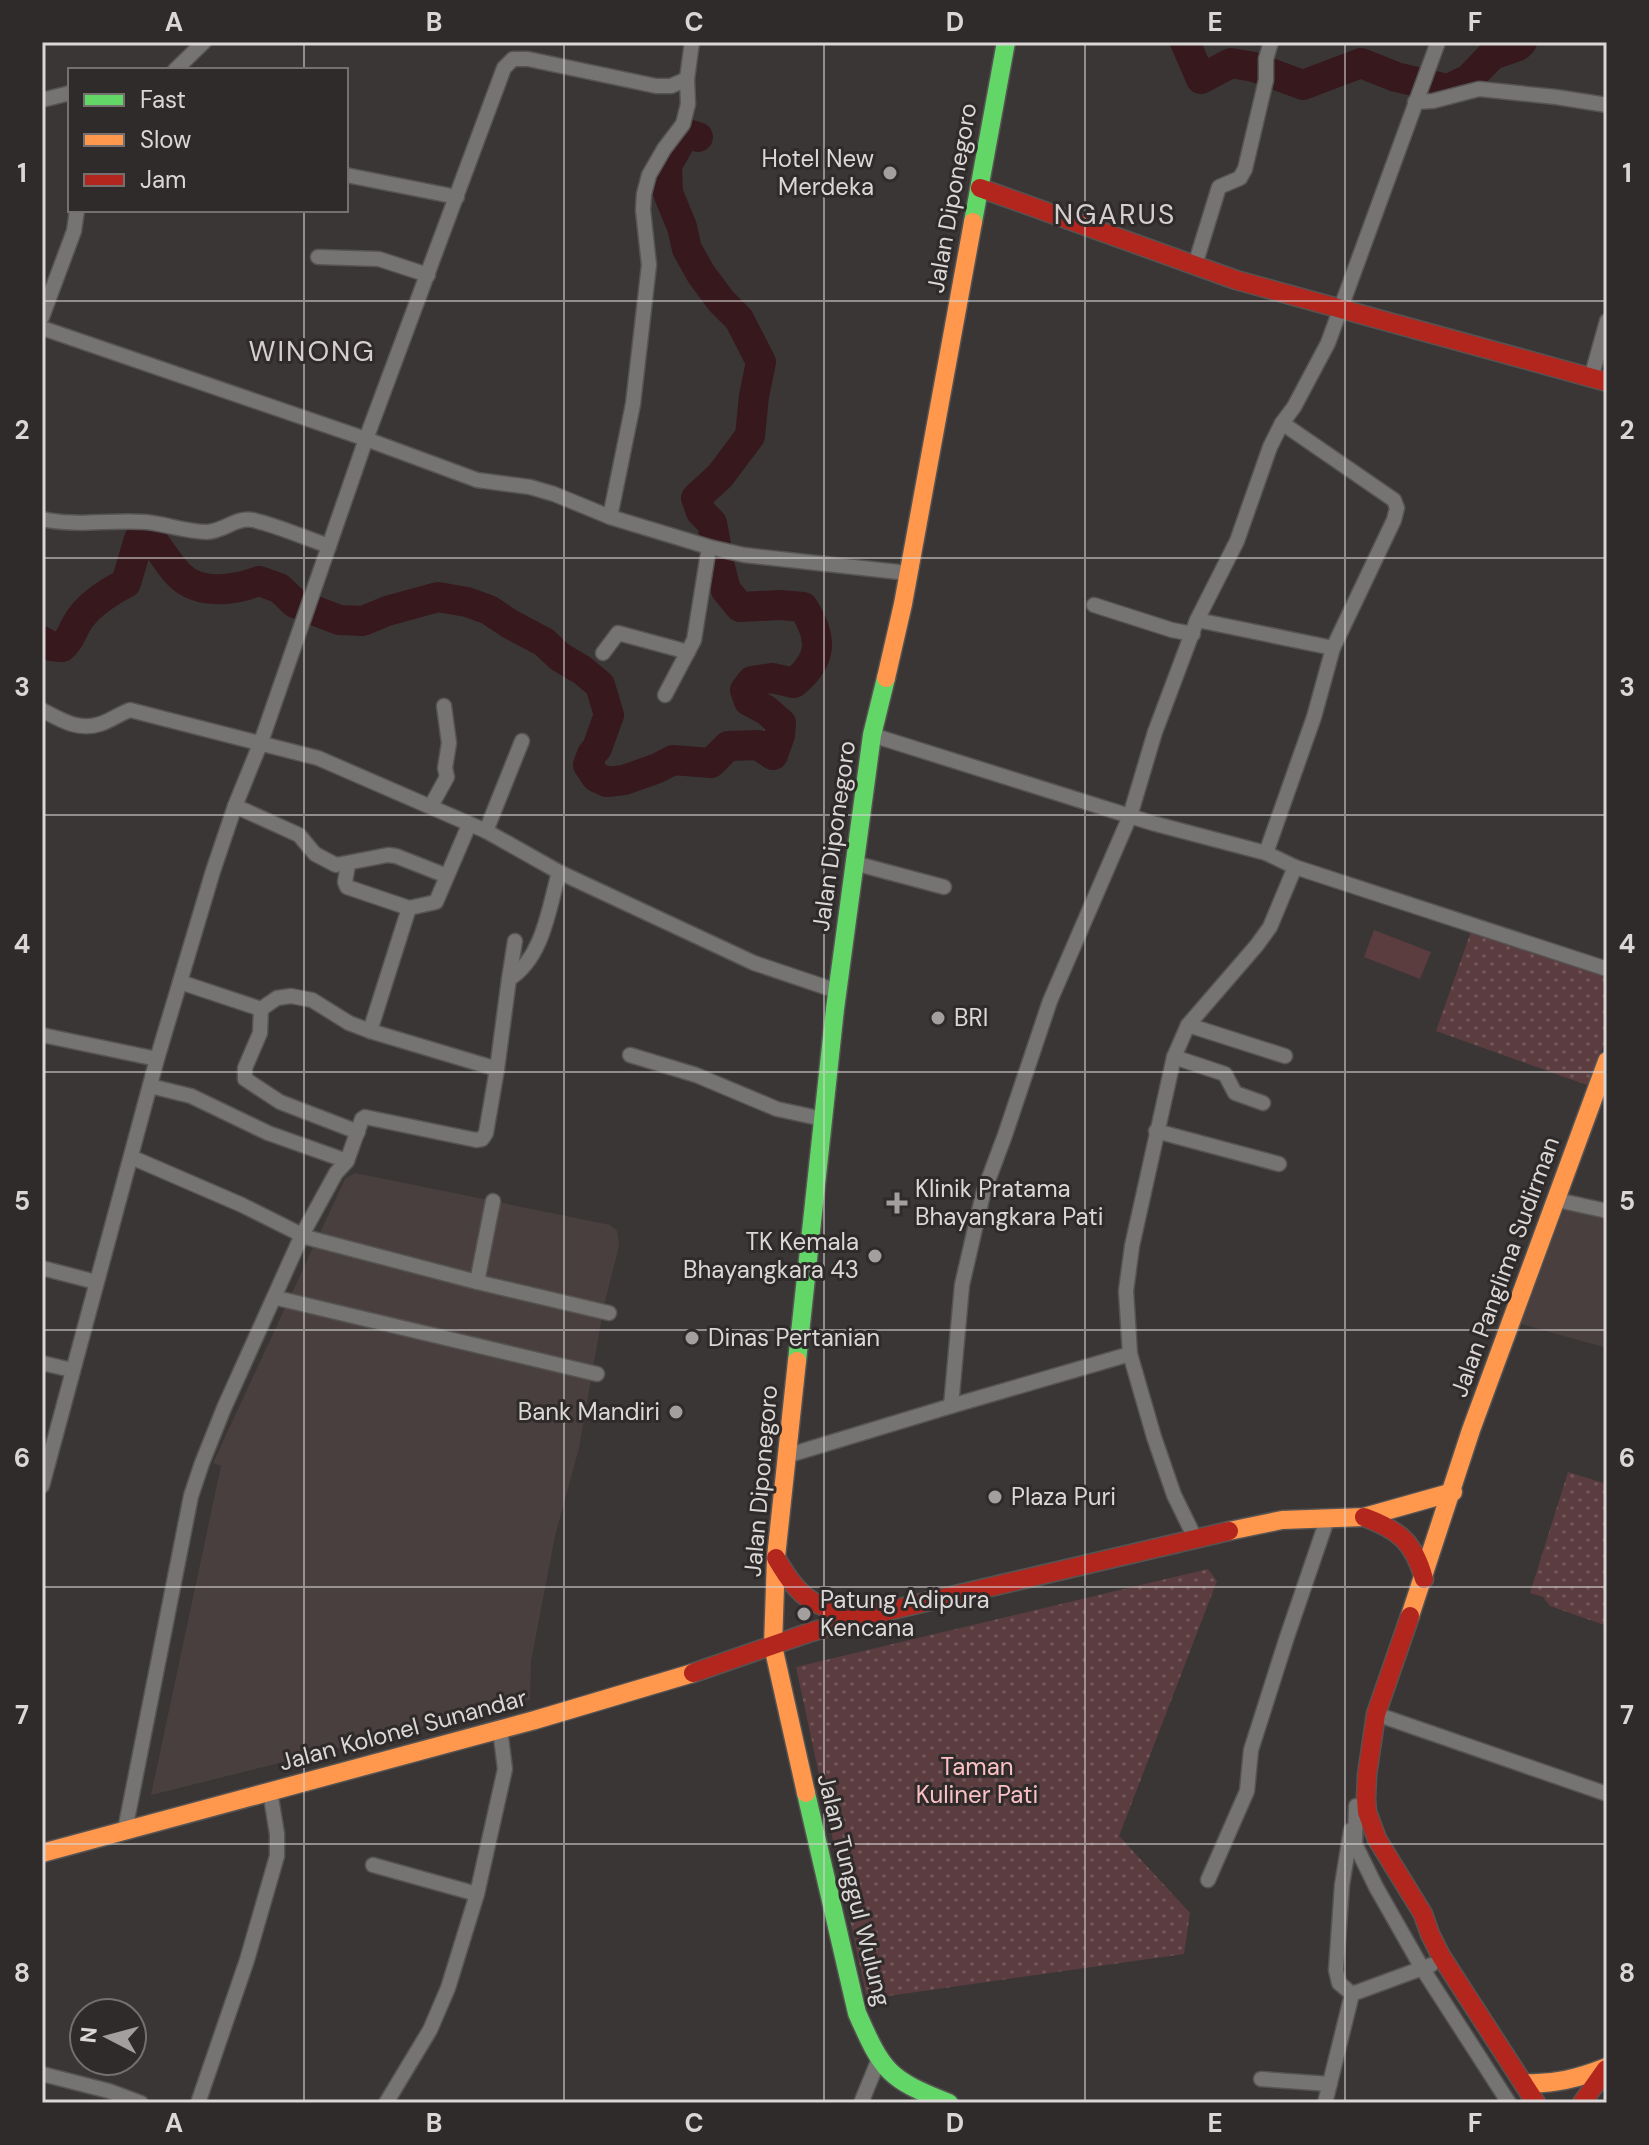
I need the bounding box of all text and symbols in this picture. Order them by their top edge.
text: A [165,5,183,39]
text: B [426,5,442,39]
text: C [684,5,704,39]
text: D [946,5,964,39]
text: E [1207,5,1223,39]
text: F [1468,5,1482,39]
legend [68,68,348,212]
text: Fast [140,84,186,115]
street label: Jalan Diponegoro [920,101,983,295]
text: Slow [140,124,191,155]
place label: Hotel New Merdeka [761,143,874,202]
text: 1 [17,156,27,190]
text: 1 [1622,156,1632,190]
text: Jam [140,164,186,195]
marker: Hotel New Merdeka [881,164,899,182]
district label: NGARUS [1054,196,1176,233]
district label: WINONG [248,333,376,370]
text: 2 [14,413,30,447]
text: 2 [1619,413,1635,447]
text: 3 [14,670,30,704]
text: 3 [1619,670,1635,704]
street label: Jalan Diponegoro [805,739,862,933]
text: 4 [14,927,30,961]
text: 4 [1619,927,1635,961]
place label: BRI [954,1002,988,1033]
marker: BRI [929,1009,947,1027]
street label: Jalan Panglima Sudirman [1443,1132,1566,1401]
place label: Klinik Pratama Bhayangkara Pati [915,1173,1103,1232]
text: 5 [14,1184,30,1218]
text: 5 [1619,1184,1635,1218]
marker: Klinik Pratama Bhayangkara Pati [886,1192,908,1214]
place label: TK Kemala Bhayangkara 43 [683,1226,859,1285]
marker: TK Kemala Bhayangkara 43 [866,1247,884,1265]
place label: Dinas Pertanian [708,1322,880,1353]
marker: Dinas Pertanian [683,1329,701,1347]
street label: Jalan Diponegoro [737,1384,784,1578]
place label: Bank Mandiri [518,1396,660,1427]
marker: Bank Mandiri [667,1403,685,1421]
text: 6 [14,1441,30,1475]
text: 6 [1619,1441,1635,1475]
place label: Plaza Puri [1011,1481,1116,1512]
marker: Plaza Puri [986,1488,1004,1506]
place label: Patung Adipura Kencana [820,1584,990,1643]
marker: Patung Adipura Kencana [795,1605,813,1623]
street label: Jalan Kolonel Sunandar [276,1682,530,1778]
text: 7 [15,1698,29,1732]
text: 7 [1620,1698,1634,1732]
park label: Taman Kuliner Pati [916,1751,1038,1810]
street label: Jalan Tunggul Wulung [811,1770,898,2009]
text: 8 [14,1956,30,1990]
text: 8 [1619,1956,1635,1990]
north arrow [68,1997,148,2077]
text: N [73,2025,104,2044]
text: A [165,2106,183,2140]
text: B [426,2106,442,2140]
text: C [684,2106,704,2140]
text: D [946,2106,964,2140]
text: E [1207,2106,1223,2140]
text: F [1468,2106,1482,2140]

